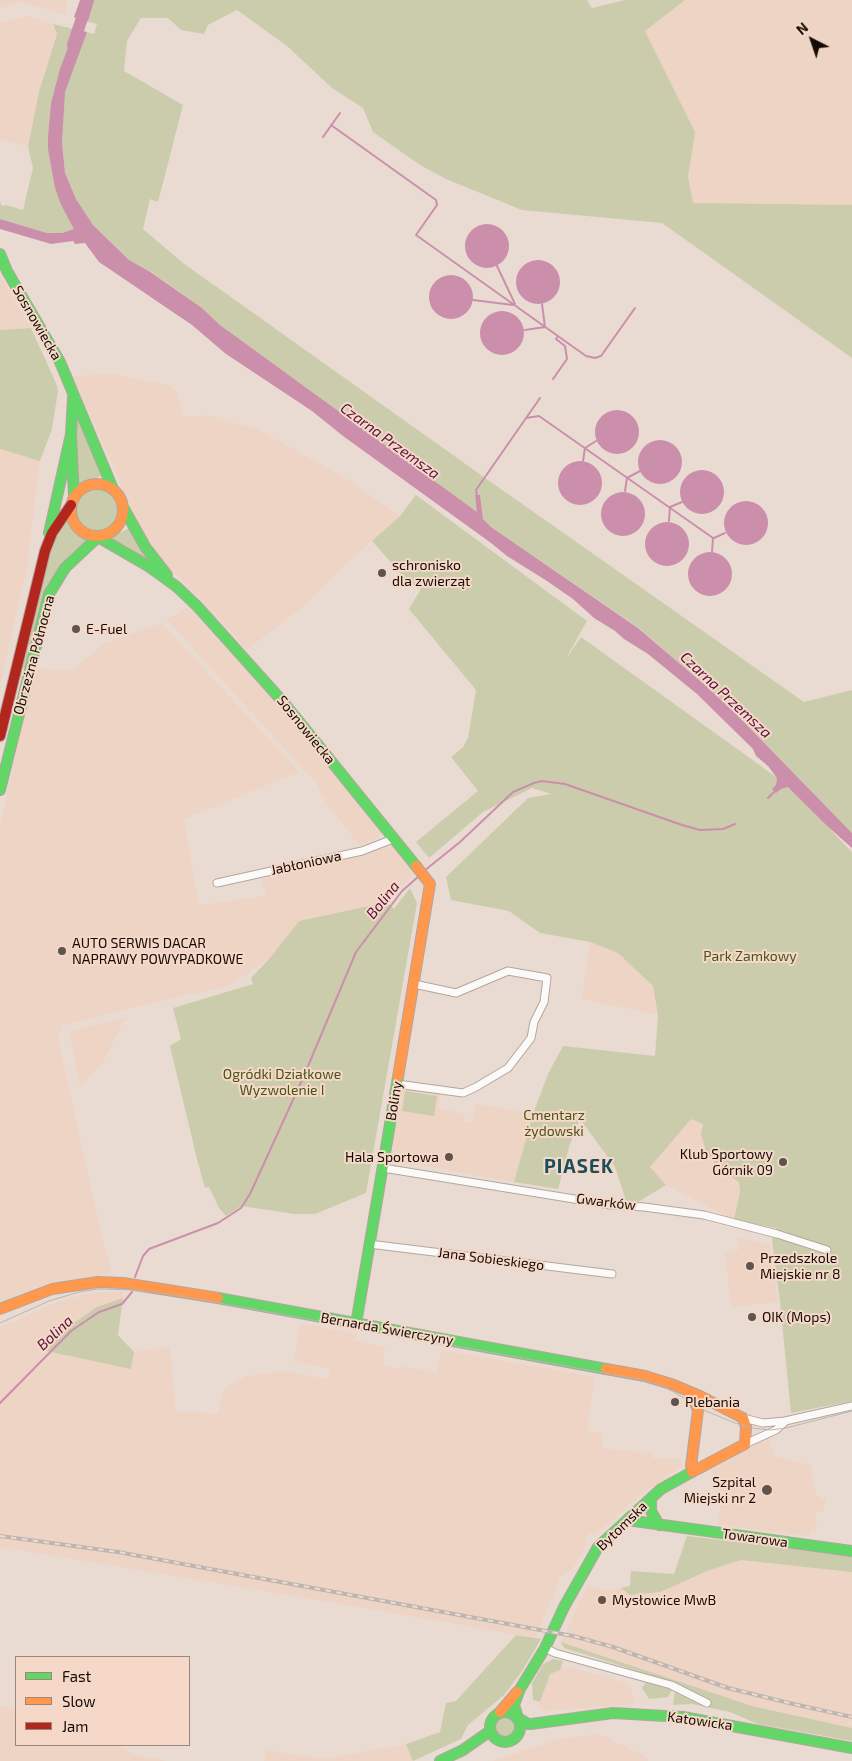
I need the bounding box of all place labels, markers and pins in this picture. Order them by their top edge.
place label: schronisko dla zwierząt [392,557,470,590]
marker: schronisko dla zwierząt [376,567,388,579]
place label: E-Fuel [86,621,127,637]
marker: E-Fuel [70,623,82,635]
place label: AUTO SERWIS DACAR NAPRAWY POWYPADKOWE [72,935,243,968]
marker: AUTO SERWIS DACAR NAPRAWY POWYPADKOWE [56,945,68,957]
place label: Klub Sportowy Górnik 09 [680,1146,773,1178]
place label: Hala Sportowa [345,1149,439,1165]
marker: Hala Sportowa [443,1151,455,1163]
marker: Klub Sportowy Górnik 09 [777,1156,789,1168]
place label: Przedszkole Miejskie nr 8 [760,1250,840,1282]
marker: Przedszkole Miejskie nr 8 [744,1260,756,1272]
place label: OIK (Mops) [762,1309,831,1325]
marker: OIK (Mops) [746,1311,758,1323]
place label: Plebania [685,1394,740,1410]
marker: Plebania [669,1396,681,1408]
place label: Szpital Miejski nr 2 [684,1474,756,1506]
marker: Szpital Miejski nr 2 [760,1483,774,1497]
place label: Mysłowice MwB [612,1592,716,1608]
marker: Mysłowice MwB [596,1594,608,1606]

